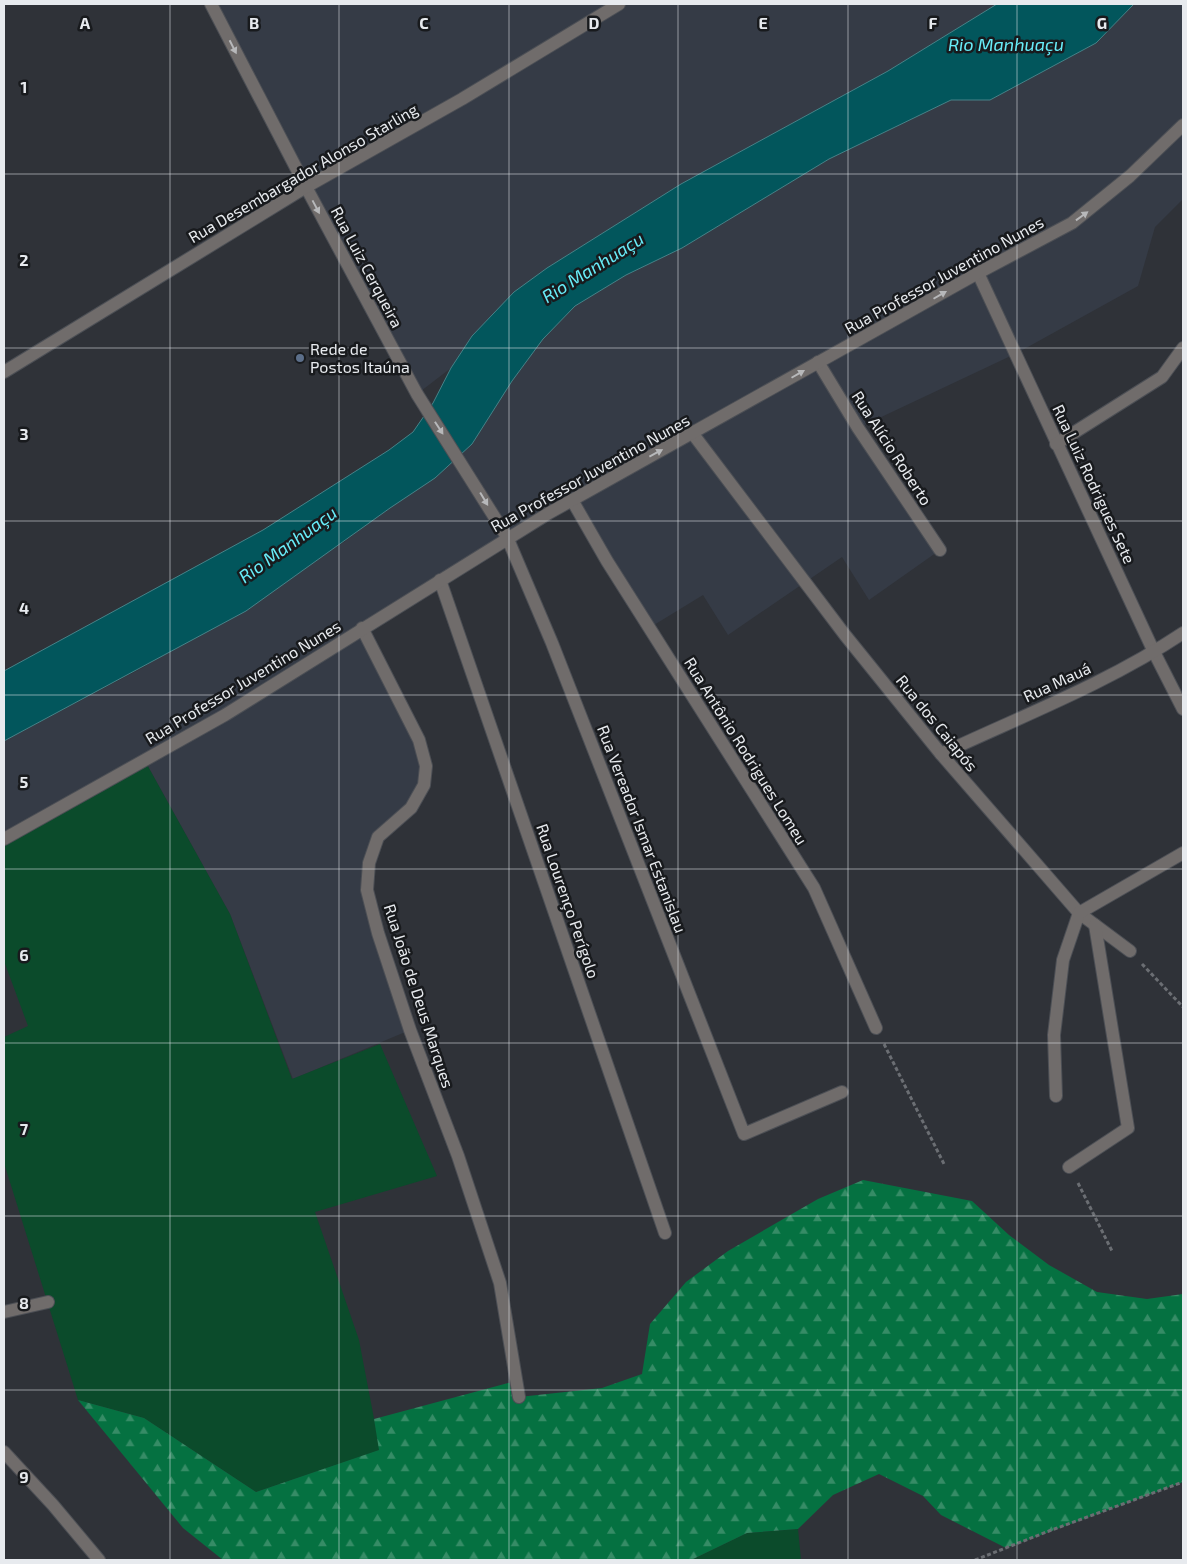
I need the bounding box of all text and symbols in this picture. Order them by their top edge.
text: A [80,13,91,32]
text: B [249,13,259,32]
text: C [419,13,429,32]
text: D [589,13,600,32]
text: E [758,13,768,32]
text: F [929,13,938,32]
text: G [1097,13,1107,32]
water label: Rio Manhuaçu [948,33,1064,56]
one-way arrow [229,40,237,54]
text: 1 [21,77,27,96]
street label: Rua Desembargador Alonso Starling [185,99,421,246]
one-way arrow [312,200,320,214]
street label: Rua Luiz Cerqueira [328,203,407,331]
one-way arrow [1075,211,1089,221]
street label: Rua Professor Juventino Nunes [841,212,1047,337]
water label: Rio Manhuaçu [537,227,648,308]
text: 2 [19,250,29,269]
one-way arrow [934,290,947,299]
place label: Rede de Postos Itaúna [310,339,410,376]
marker: Rede de Postos Itaúna [294,352,306,364]
one-way arrow [791,370,806,378]
street label: Rua Alício Roberto [848,387,936,508]
street label: Rua Luiz Rodrigues Sete [1049,401,1140,566]
street label: Rua Professor Juventino Nunes [487,410,693,535]
one-way arrow [434,421,443,434]
text: 3 [19,424,29,443]
one-way arrow [649,449,664,457]
one-way arrow [479,493,488,506]
water label: Rio Manhuaçu [234,501,341,588]
text: 4 [19,598,29,617]
street label: Rua Professor Juventino Nunes [142,616,344,748]
street label: Rua Antônio Rodrigues Lomeu [681,654,812,848]
street label: Rua Mauá [1020,658,1093,705]
street label: Rua dos Caiapós [893,671,982,775]
street label: Rua Vereador Ismar Estanislau [594,722,691,935]
text: 5 [20,772,29,791]
street label: Rua Lourenço Perígolo [532,821,604,981]
street label: Rua João de Deus Marques [381,901,458,1090]
text: 6 [19,945,29,964]
text: 7 [20,1119,29,1138]
text: 8 [19,1293,29,1312]
text: 9 [19,1467,29,1486]

